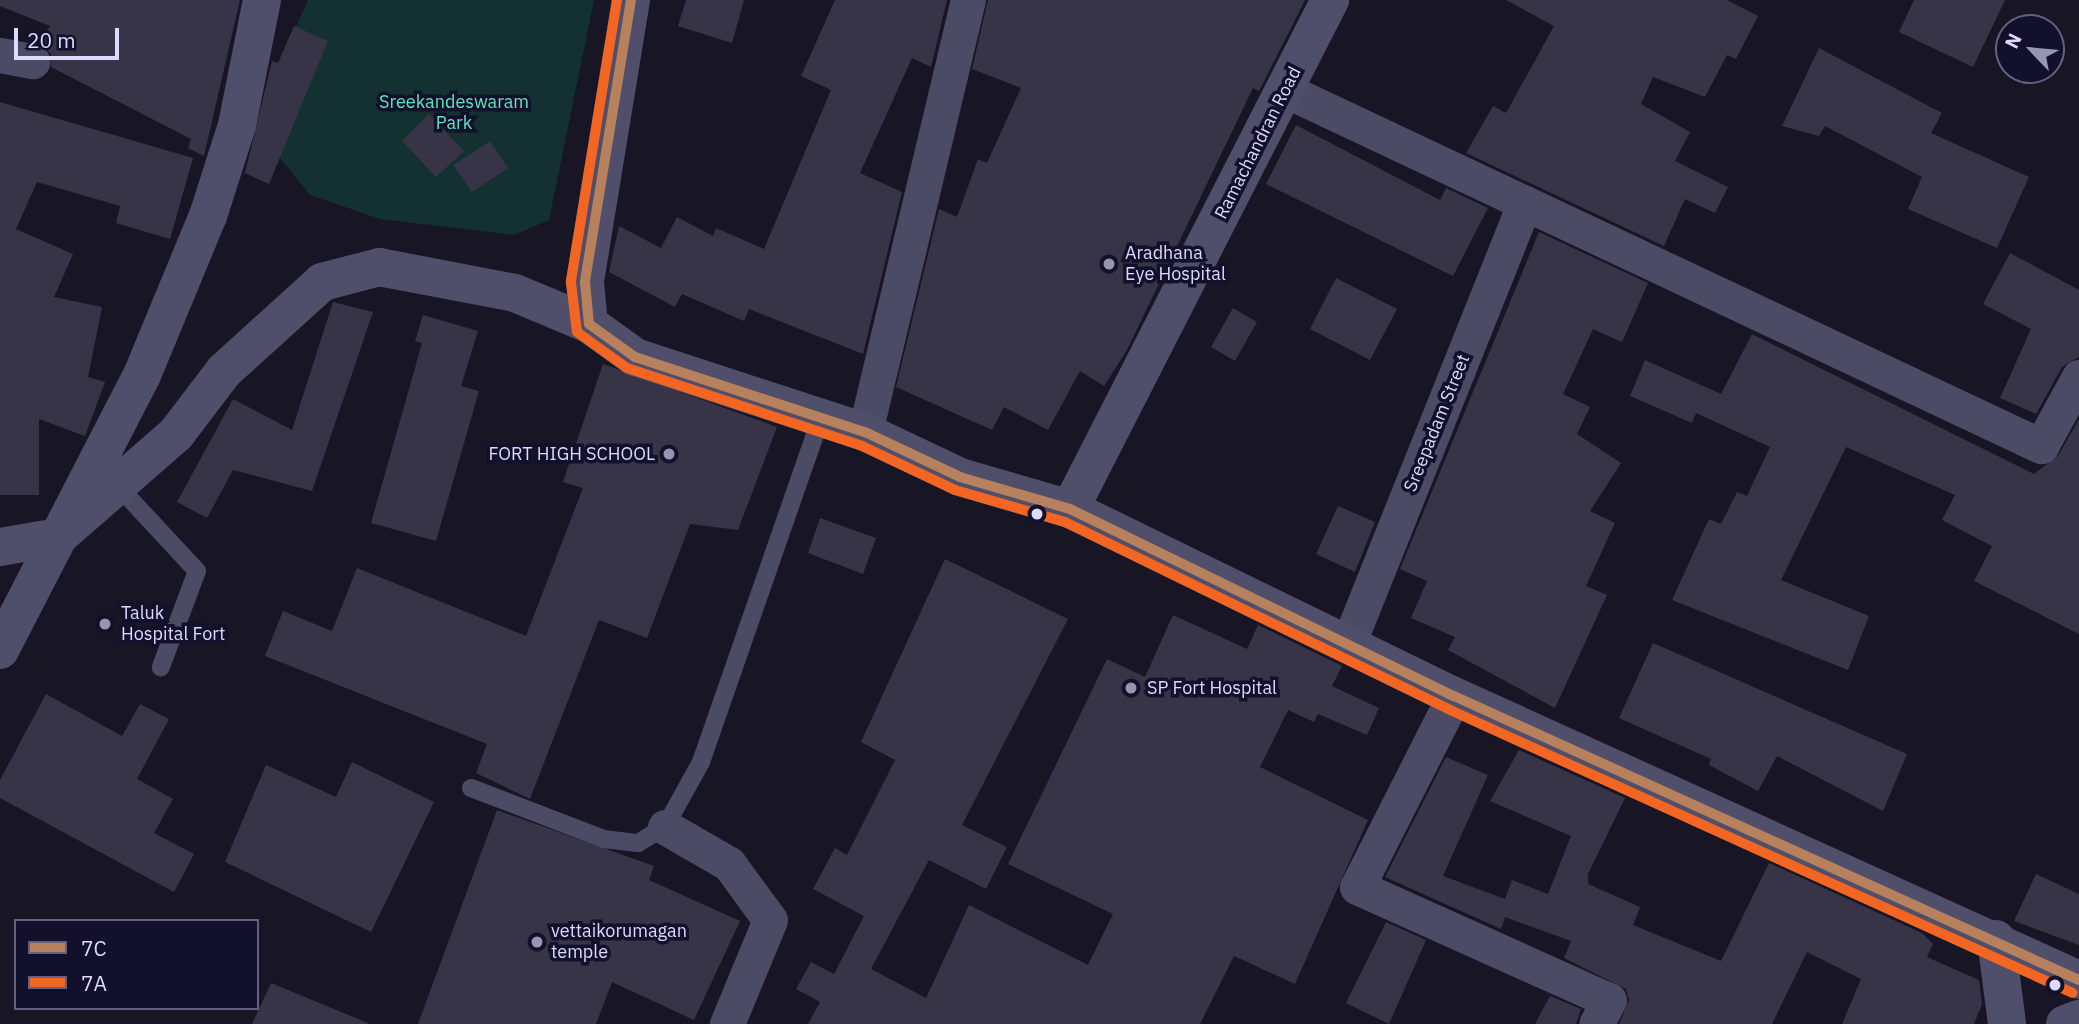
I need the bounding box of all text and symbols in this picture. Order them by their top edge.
scale bar [18,14,122,58]
north arrow [1995,14,2065,84]
text: 20 m [27,26,76,54]
text: N [1999,29,2027,52]
street label: Ramachandran Road [1210,63,1306,223]
park label: Sreekandeswaram Park [379,92,529,134]
place label: Aradhana Eye Hospital [1125,243,1226,286]
marker: Aradhana Eye Hospital [1099,254,1119,274]
street label: Sreepadam Street [1400,351,1474,495]
place label: FORT HIGH SCHOOL [489,443,655,465]
marker: FORT HIGH SCHOOL [661,446,677,462]
unlabelled marker [1030,507,1044,521]
place label: Taluk Hospital Fort [121,603,225,646]
marker: Taluk Hospital Fort [95,614,115,634]
place label: SP Fort Hospital [1147,677,1277,699]
marker: SP Fort Hospital [1121,678,1141,698]
legend [14,919,259,1010]
place label: vettaikorumagan temple [551,921,687,964]
text: 7C [81,934,107,962]
marker: vettaikorumagan temple [529,934,545,950]
text: 7A [81,969,107,997]
unlabelled marker [2048,978,2062,992]

